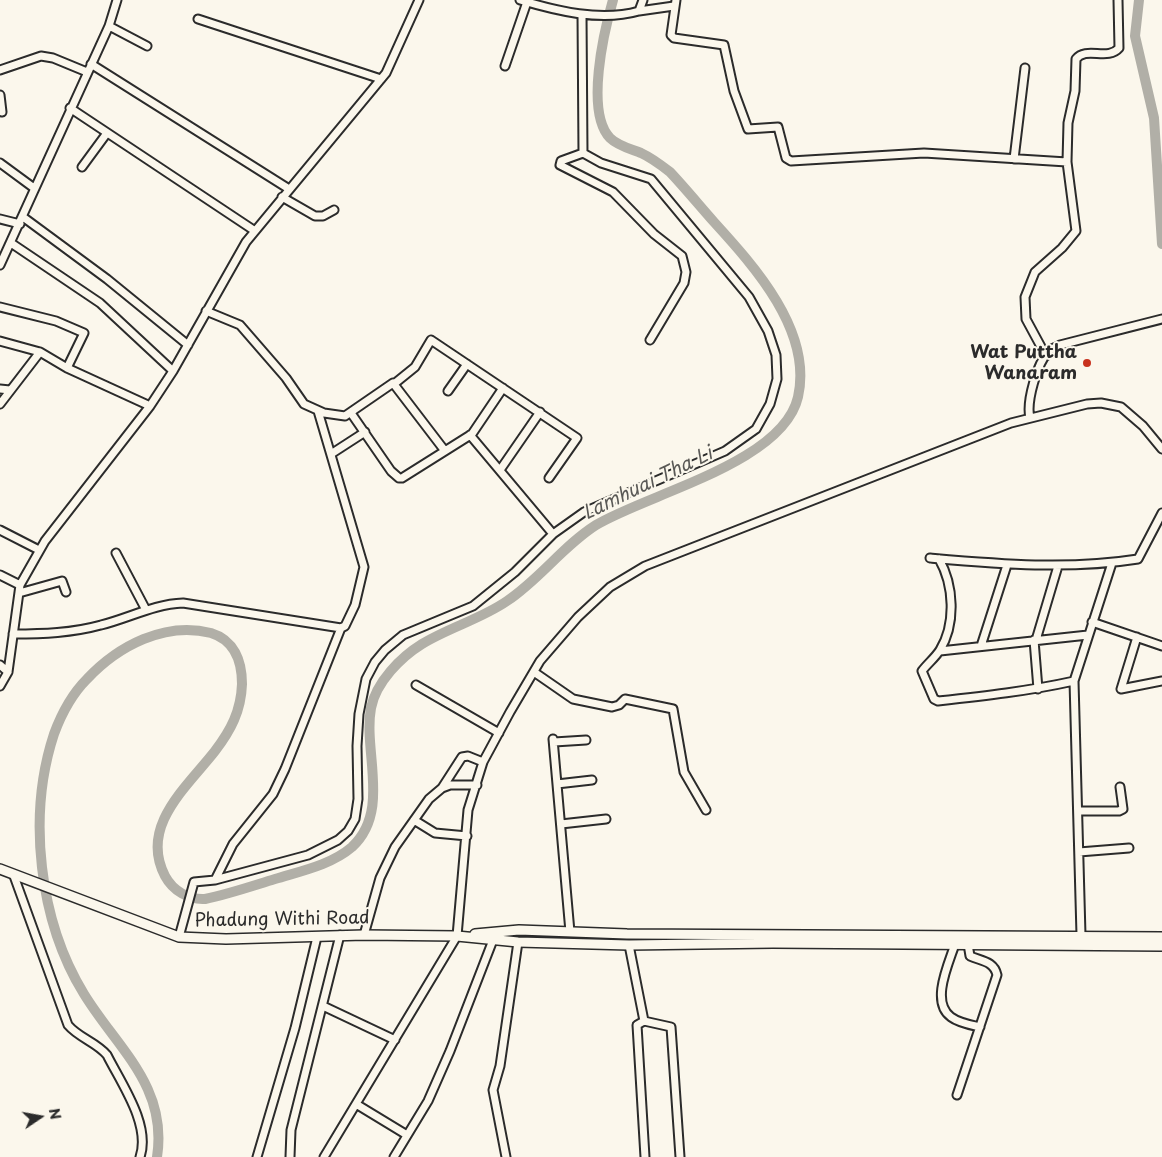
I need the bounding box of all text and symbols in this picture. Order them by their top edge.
place label: Wat Puttha Wanaram [970,342,1077,384]
marker: Wat Puttha Wanaram [1081,357,1093,369]
water label: Lamhuai Tha Li [580,443,716,525]
street label: Phadung Withi Road [194,908,370,932]
north arrow [15,1092,65,1142]
text: N [44,1106,67,1121]

